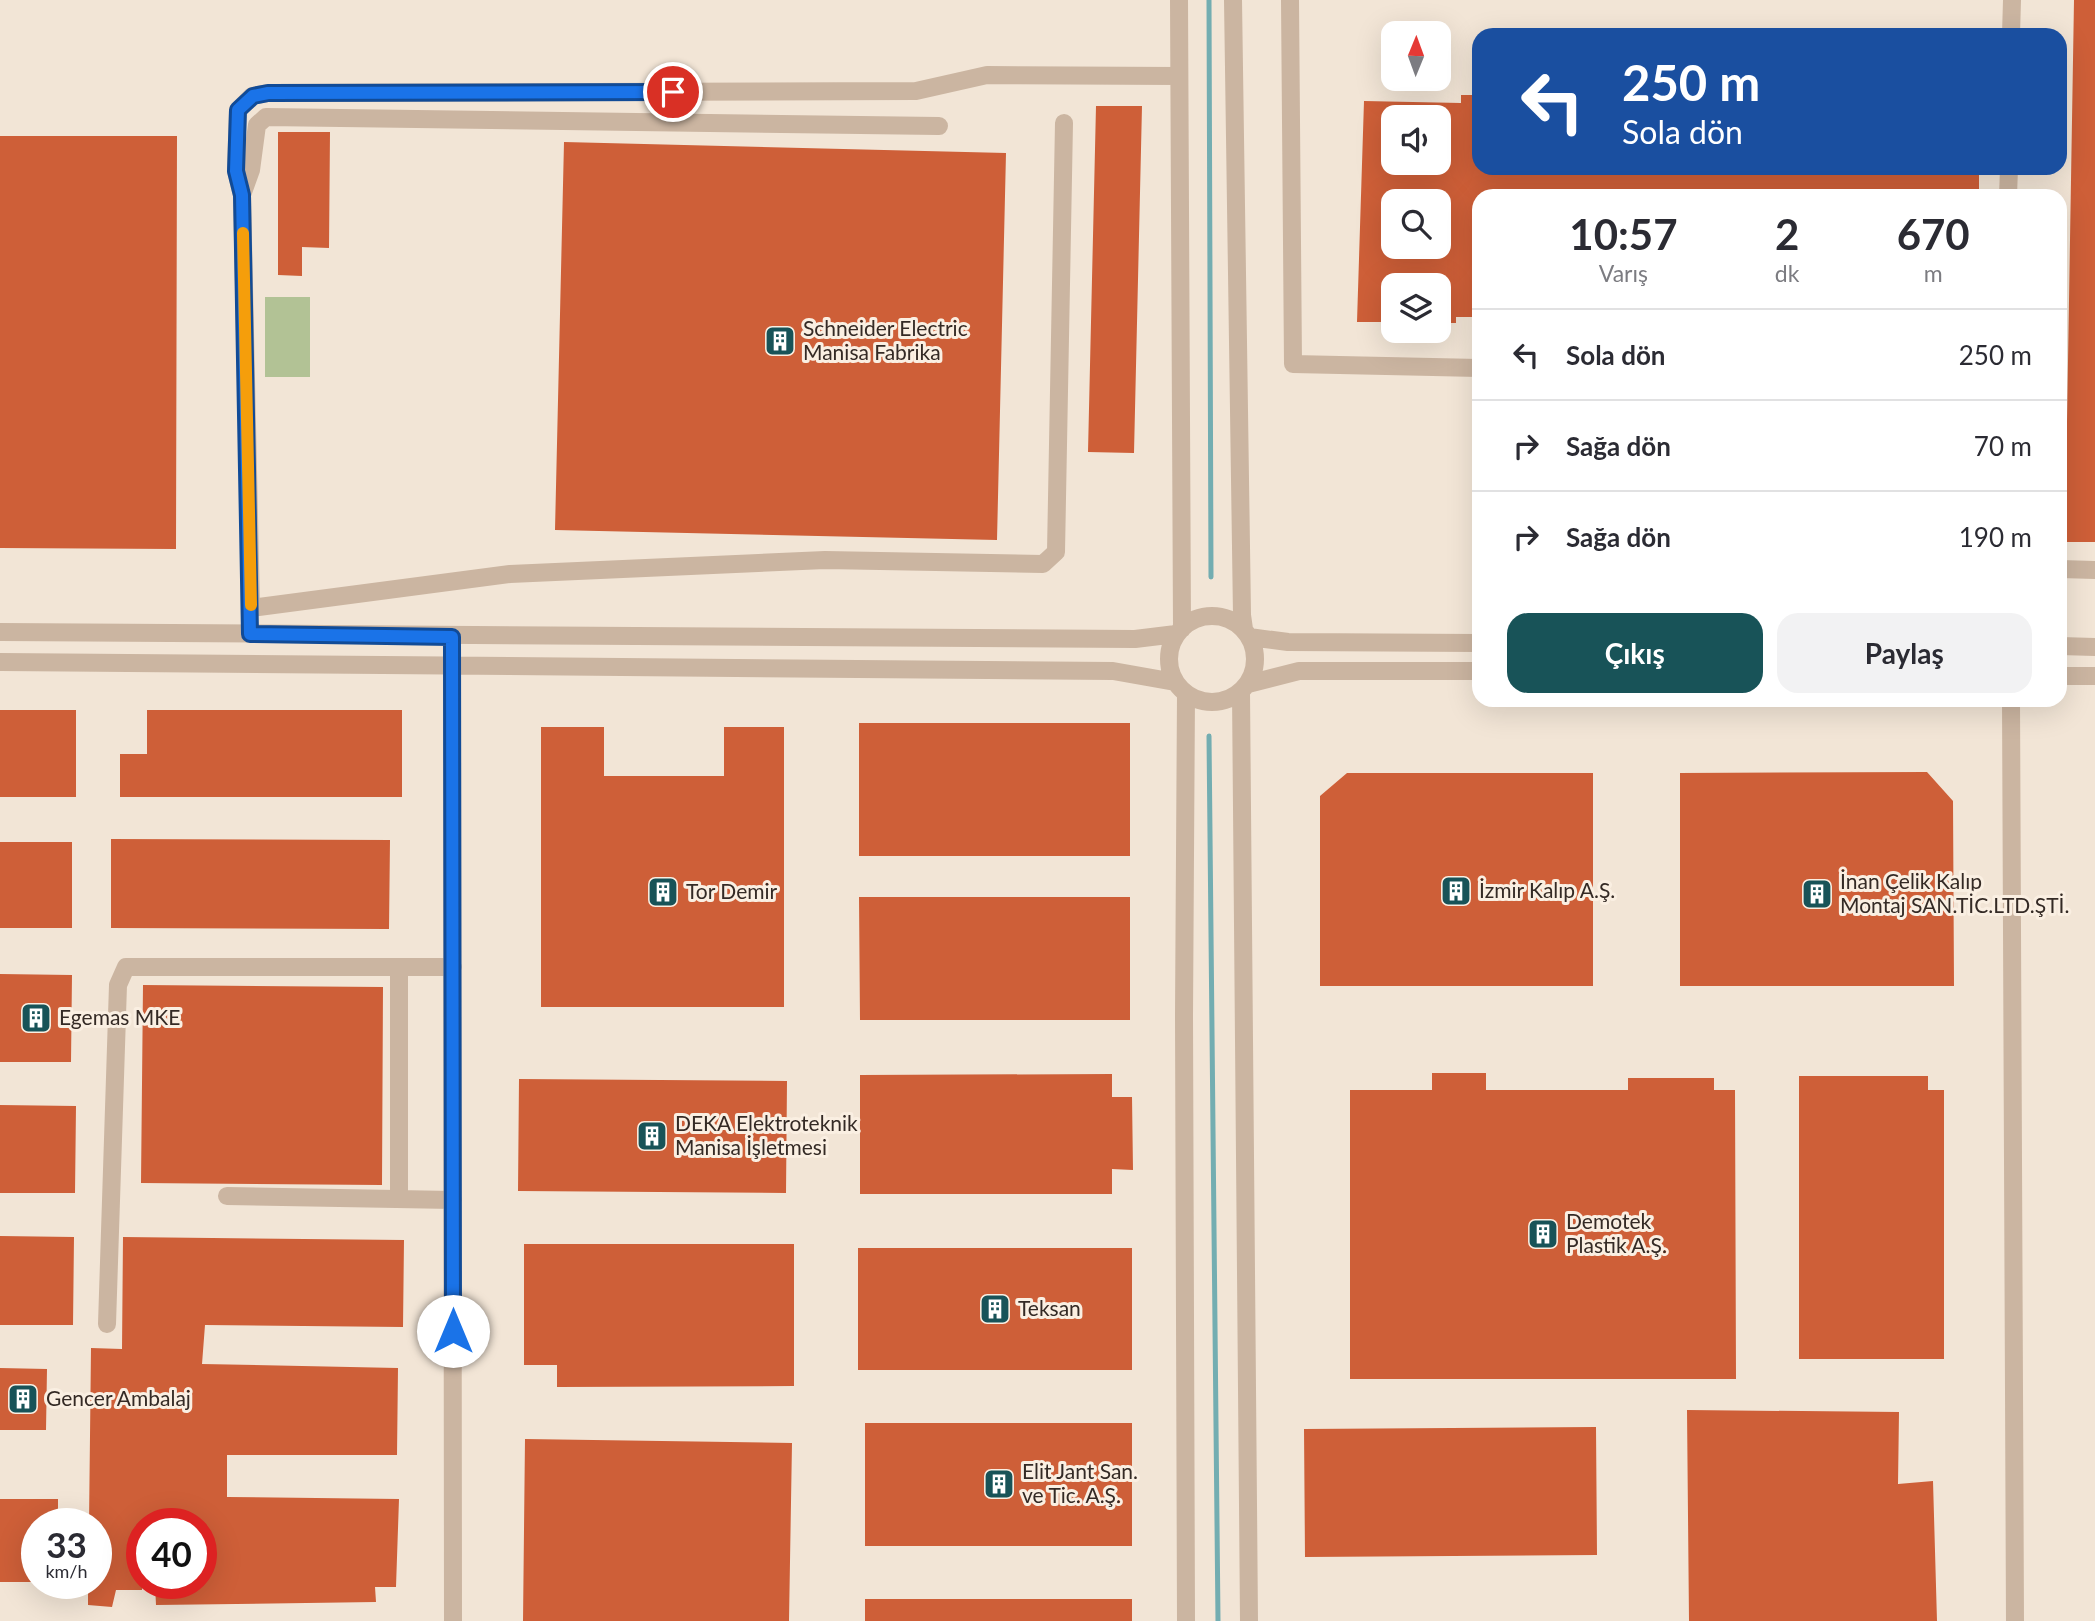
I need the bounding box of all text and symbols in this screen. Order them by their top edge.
north arrow [1381,21,1451,91]
map controls [1381,21,1451,343]
text: 250 m [1622,53,1760,111]
icon: left [1507,56,1598,147]
pin [643,62,703,122]
icon: arrive [654,73,692,111]
button: sound [1381,105,1451,175]
text: Sola dön [1622,112,1743,151]
button: search [1381,189,1451,259]
text: 10:57 [1569,209,1678,259]
text: 2 [1775,209,1799,259]
text: 670 [1897,209,1970,259]
text: Varış [1599,259,1648,287]
text: dk [1775,259,1799,287]
text: m [1924,259,1943,287]
button: layers [1381,273,1451,343]
place label: Schneider Electric Manisa Fabrika [803,315,968,364]
building icon: Schneider Electric Manisa Fabrika [763,324,797,358]
icon: left [1507,336,1545,374]
text: Sola dön [1566,339,1666,371]
text: 250 m [1959,339,2032,371]
icon: right [1507,427,1545,465]
text: Sağa dön [1566,430,1671,462]
text: 70 m [1974,430,2032,462]
icon: right [1507,518,1545,556]
text: Sağa dön [1566,521,1671,553]
text: 190 m [1959,521,2032,553]
button: Çıkış [1507,613,1763,693]
button: Paylaş [1777,613,2032,693]
place label: İnan Çelik Kalıp Montaj SAN.TİC.LTD.ŞTİ. [1840,868,2069,917]
building icon: İzmir Kalıp A.Ş. [1439,874,1473,908]
building icon: Tor Demir [646,875,680,909]
place label: İzmir Kalıp A.Ş. [1479,877,1615,902]
building icon: İnan Çelik Kalıp Montaj SAN.TİC.LTD.ŞTİ. [1800,877,1834,911]
place label: Tor Demir [686,878,778,903]
building icon: Egemas MKE [19,1001,53,1035]
place label: Egemas MKE [59,1004,180,1029]
place label: DEKA Elektroteknik Manisa İşletmesi [675,1110,858,1159]
building icon: DEKA Elektroteknik Manisa İşletmesi [635,1119,669,1153]
place label: Demotek Plastik A.Ş. [1566,1208,1667,1257]
building icon: Demotek Plastik A.Ş. [1526,1217,1560,1251]
building icon: Teksan [978,1292,1012,1326]
position arrow [416,1294,490,1368]
place label: Teksan [1018,1295,1081,1320]
building icon: Gencer Ambalaj [6,1382,40,1416]
place label: Gencer Ambalaj [46,1385,191,1410]
place label: Elit Jant San. ve Tic. A.Ş. [1022,1458,1138,1507]
building icon: Elit Jant San. ve Tic. A.Ş. [982,1467,1016,1501]
speed limit sign: 40 [126,1508,217,1599]
text: 33 [46,1523,87,1565]
text: km/h [45,1560,88,1582]

